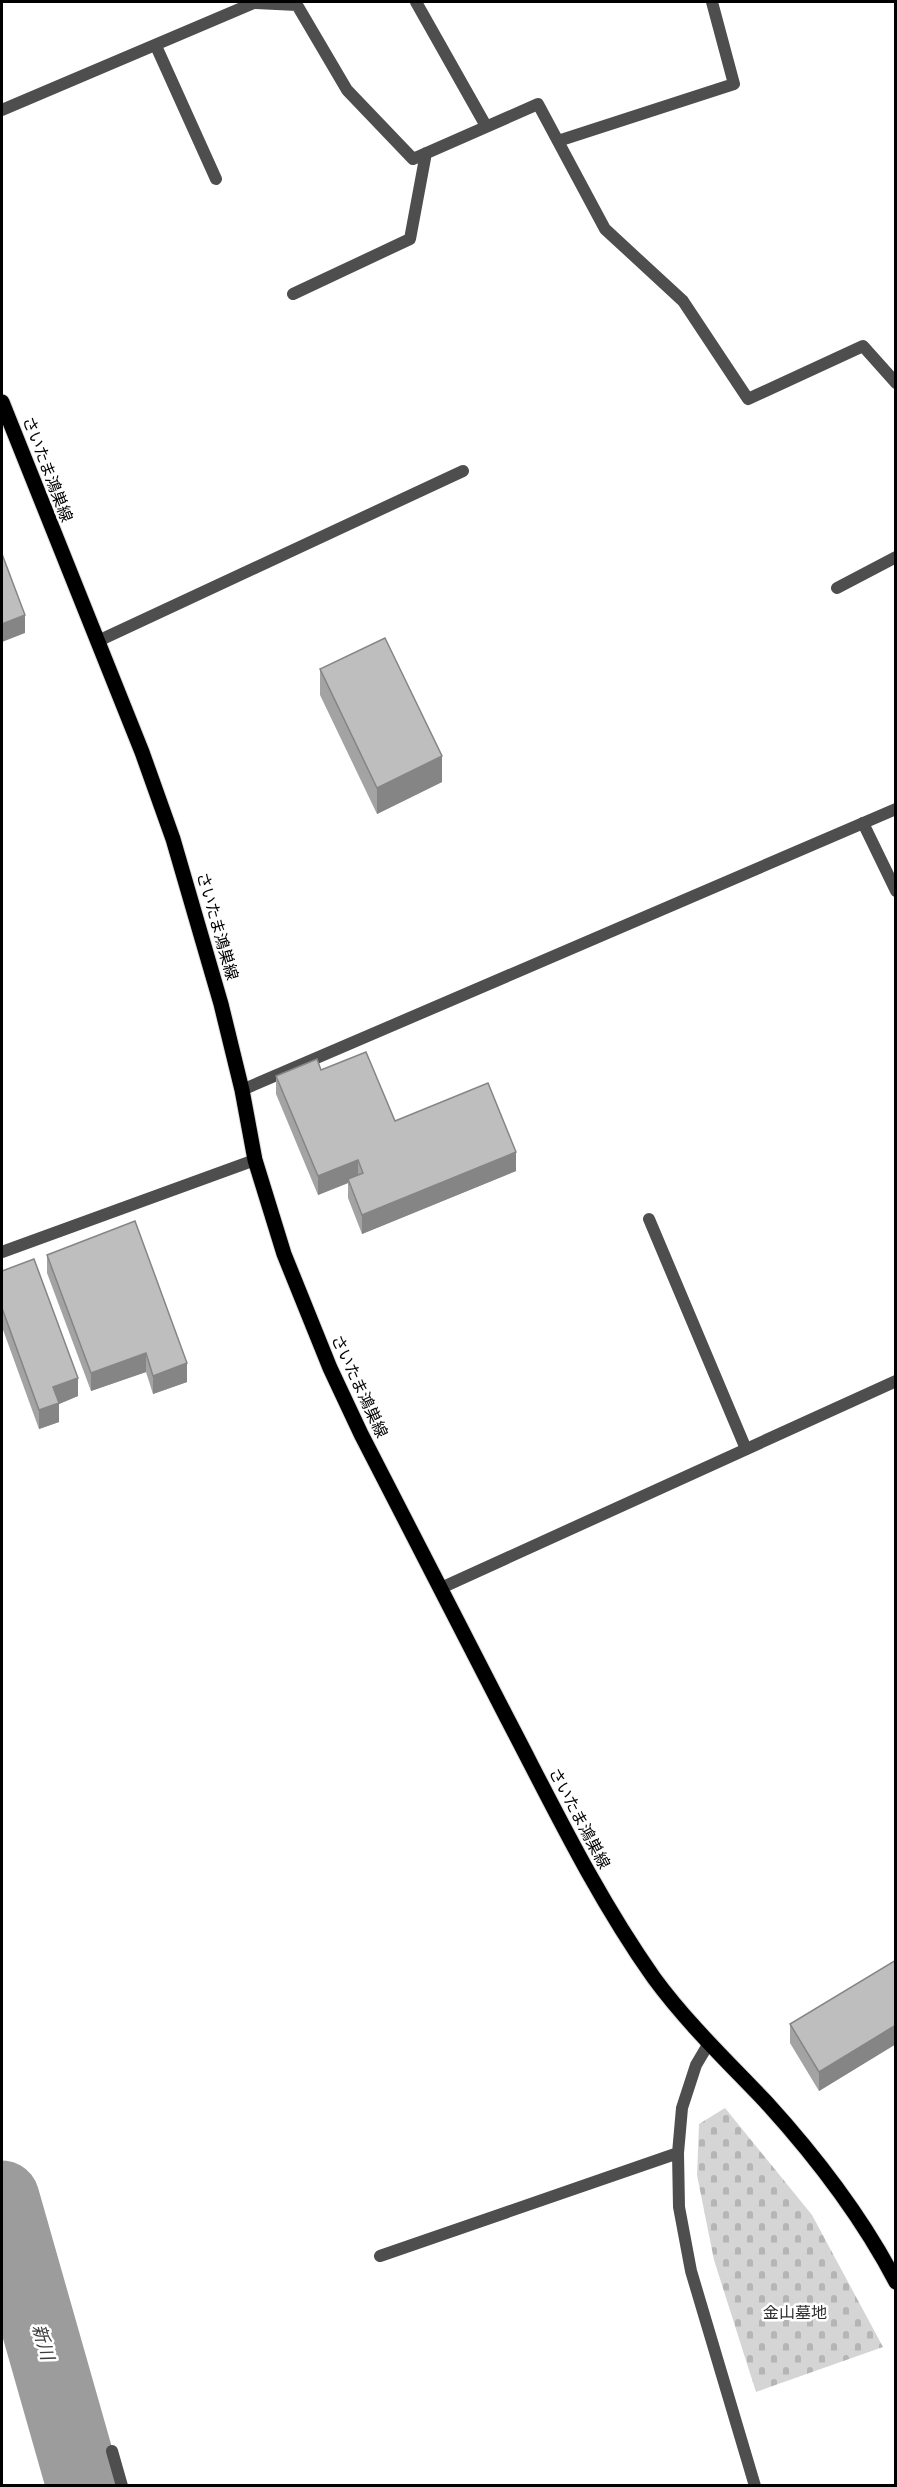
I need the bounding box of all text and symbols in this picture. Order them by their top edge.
street label: さいたま鴻巣線 [17,413,77,525]
street label: さいたま鴻巣線 [191,870,243,983]
street label: さいたま鴻巣線 [326,1331,393,1442]
street label: さいたま鴻巣線 [543,1764,615,1873]
park label: 金山墓地 [763,2302,827,2324]
water label: 新川 [27,2321,60,2365]

